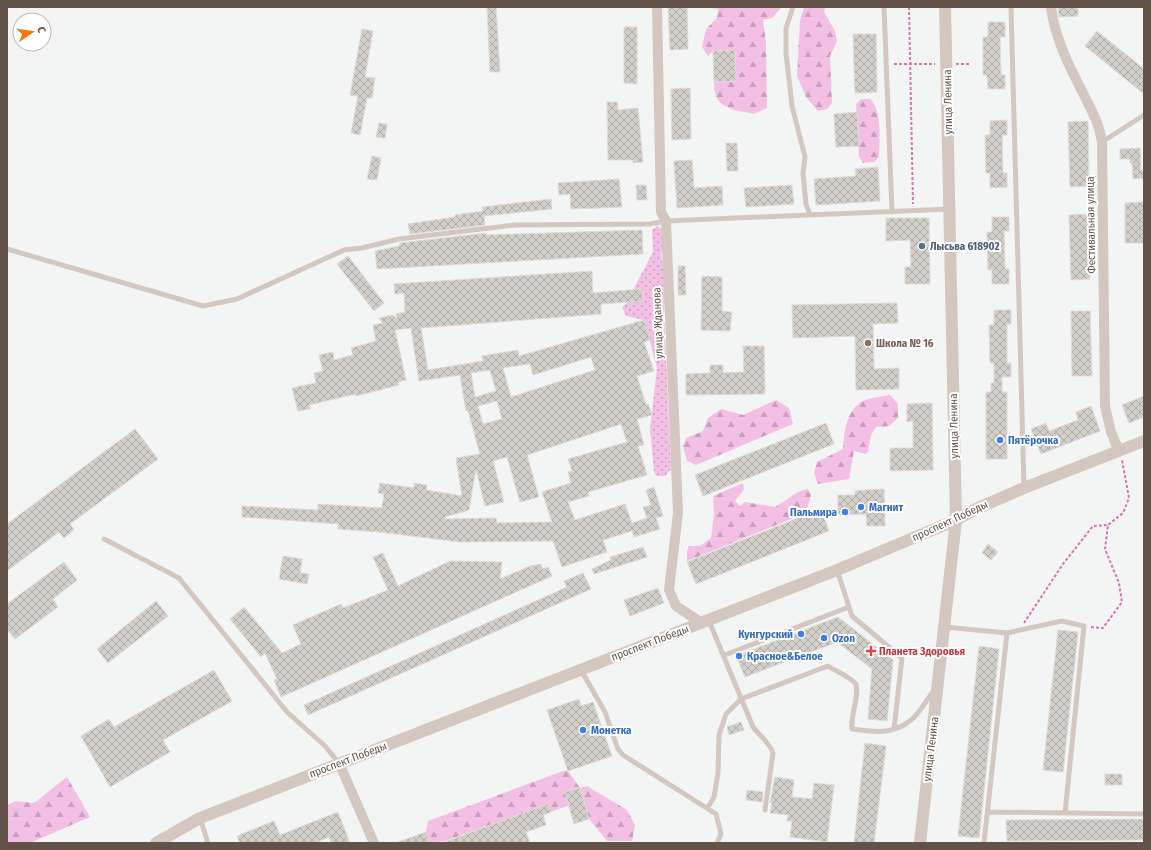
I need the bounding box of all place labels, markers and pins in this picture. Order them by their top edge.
place label: Лысьва 618902 [930,240,1000,253]
marker: Лысьва 618902 [917,241,927,251]
place label: Школа № 16 [876,337,934,350]
marker: Школа № 16 [863,338,873,348]
place label: Пятёрочка [1008,434,1059,447]
marker: Пятёрочка [995,435,1005,445]
place label: Магнит [869,501,903,514]
marker: Магнит [856,502,866,512]
place label: Пальмира [790,506,838,519]
marker: Пальмира [840,507,850,517]
place label: Кунгурский [738,628,793,641]
marker: Кунгурский [796,629,806,639]
place label: Ozon [832,632,855,645]
marker: Ozon [819,633,829,643]
place label: Планета Здоровья [879,645,965,658]
marker: Планета Здоровья [866,646,876,656]
place label: Красное&Белое [747,650,823,663]
marker: Красное&Белое [734,651,744,661]
place label: Монетка [591,724,632,737]
marker: Монетка [578,725,588,735]

